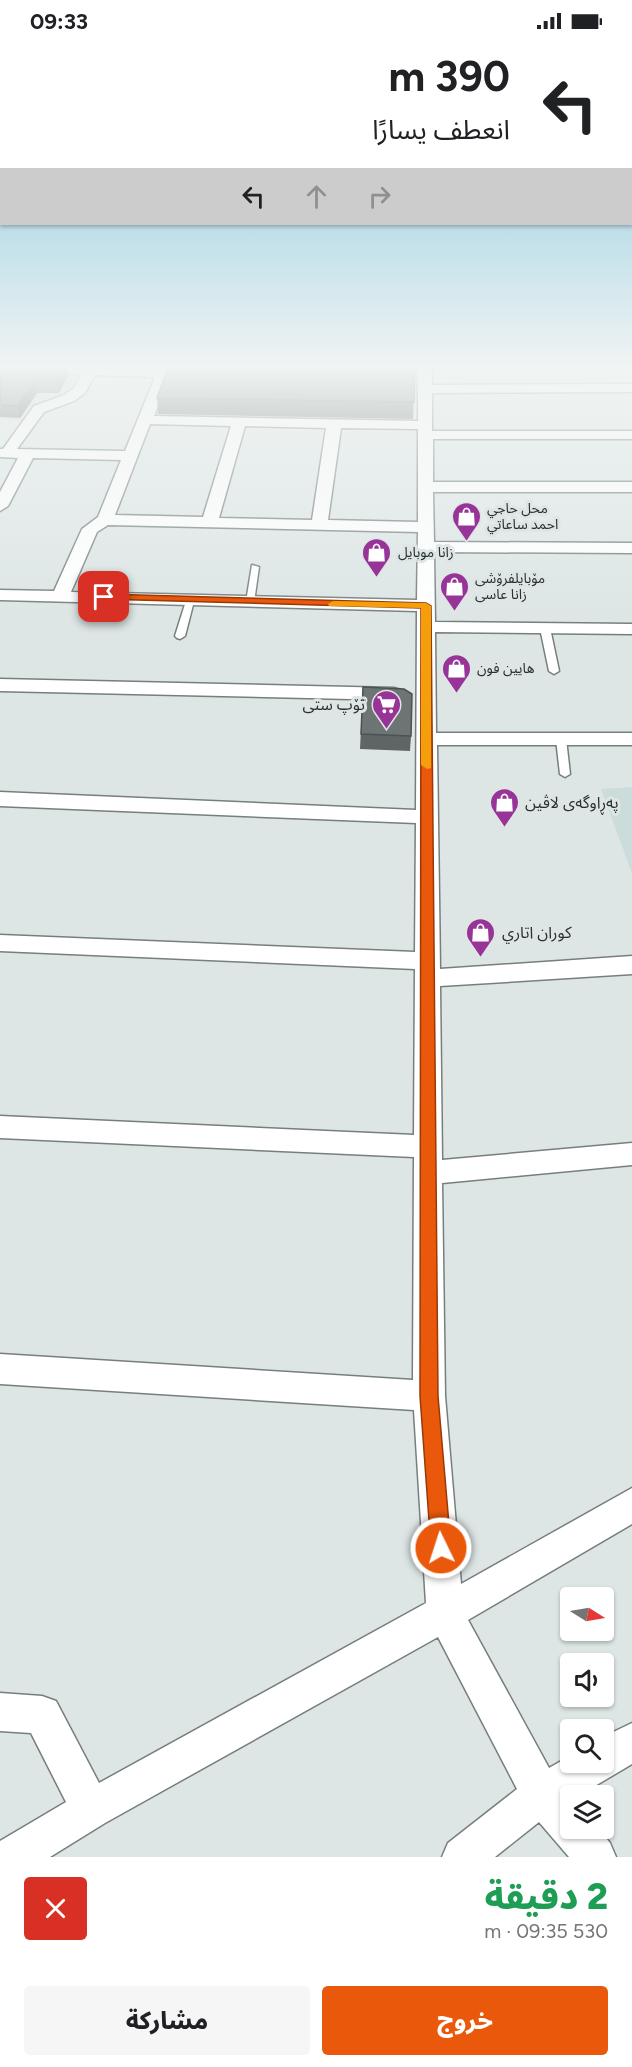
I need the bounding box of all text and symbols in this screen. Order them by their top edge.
text: 09:33 [30,8,88,35]
text: 390 m [388,51,510,102]
icon: left [531,66,609,144]
text: انعطف يسارًا [372,113,510,146]
icon: left [237,180,270,213]
icon: ahead [300,180,333,213]
icon: right [363,180,396,213]
shop icon: محل حاجي احمد ساعاتي [450,500,482,542]
place label: محل حاجي احمد ساعاتي [487,500,558,535]
shop icon: زانا موبايل [361,536,393,578]
place label: زانا موبايل [398,544,454,561]
shop icon: مۆبایلفرۆشی زانا عاسی [438,570,470,612]
place label: مۆبایلفرۆشی زانا عاسی [475,570,545,603]
pin [78,571,129,622]
icon: arrive [87,580,120,613]
shop icon: هايين فون [440,652,472,694]
place label: هايين فون [477,660,535,677]
supermarket icon: تۆپ ستی [370,688,402,730]
place label: تۆپ ستی [303,695,365,715]
shop icon: پەڕاوگەی لاڤین [488,786,520,828]
place label: پەڕاوگەی لاڤین [525,793,619,816]
shop icon: كوران اتاري [465,916,497,958]
place label: كوران اتاري [502,923,572,944]
position arrow [409,1516,473,1580]
north arrow [560,1587,614,1641]
map controls [560,1587,614,1839]
button: sound [560,1653,614,1707]
button: search [560,1719,614,1773]
button: layers [560,1785,614,1839]
text: 2 دقيقة [484,1875,608,1918]
button: close [24,1877,87,1940]
text: 530 m · 09:35 [484,1919,608,1943]
button: مشاركة [24,1986,310,2055]
button: خروج [322,1986,608,2055]

